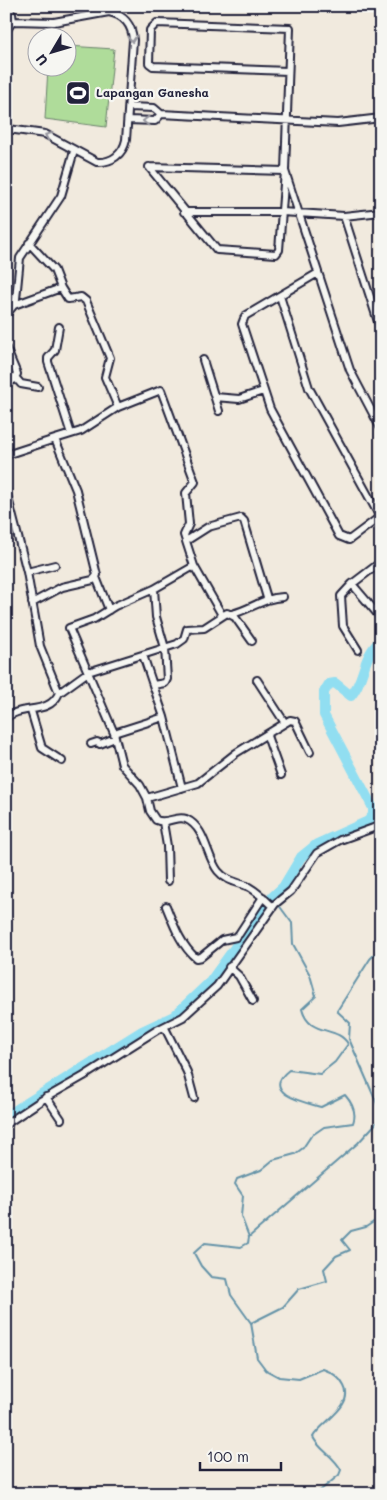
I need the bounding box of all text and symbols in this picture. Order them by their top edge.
north arrow [28,28,78,78]
one-way arrow [126,35,137,43]
text: U [31,51,52,70]
sports icon: Lapangan Ganesha [65,80,91,106]
place label: Lapangan Ganesha [96,84,209,100]
one-way arrow [142,116,150,126]
one-way arrow [44,132,53,143]
scale bar [200,1440,281,1472]
text: 100 m [207,1446,249,1466]

